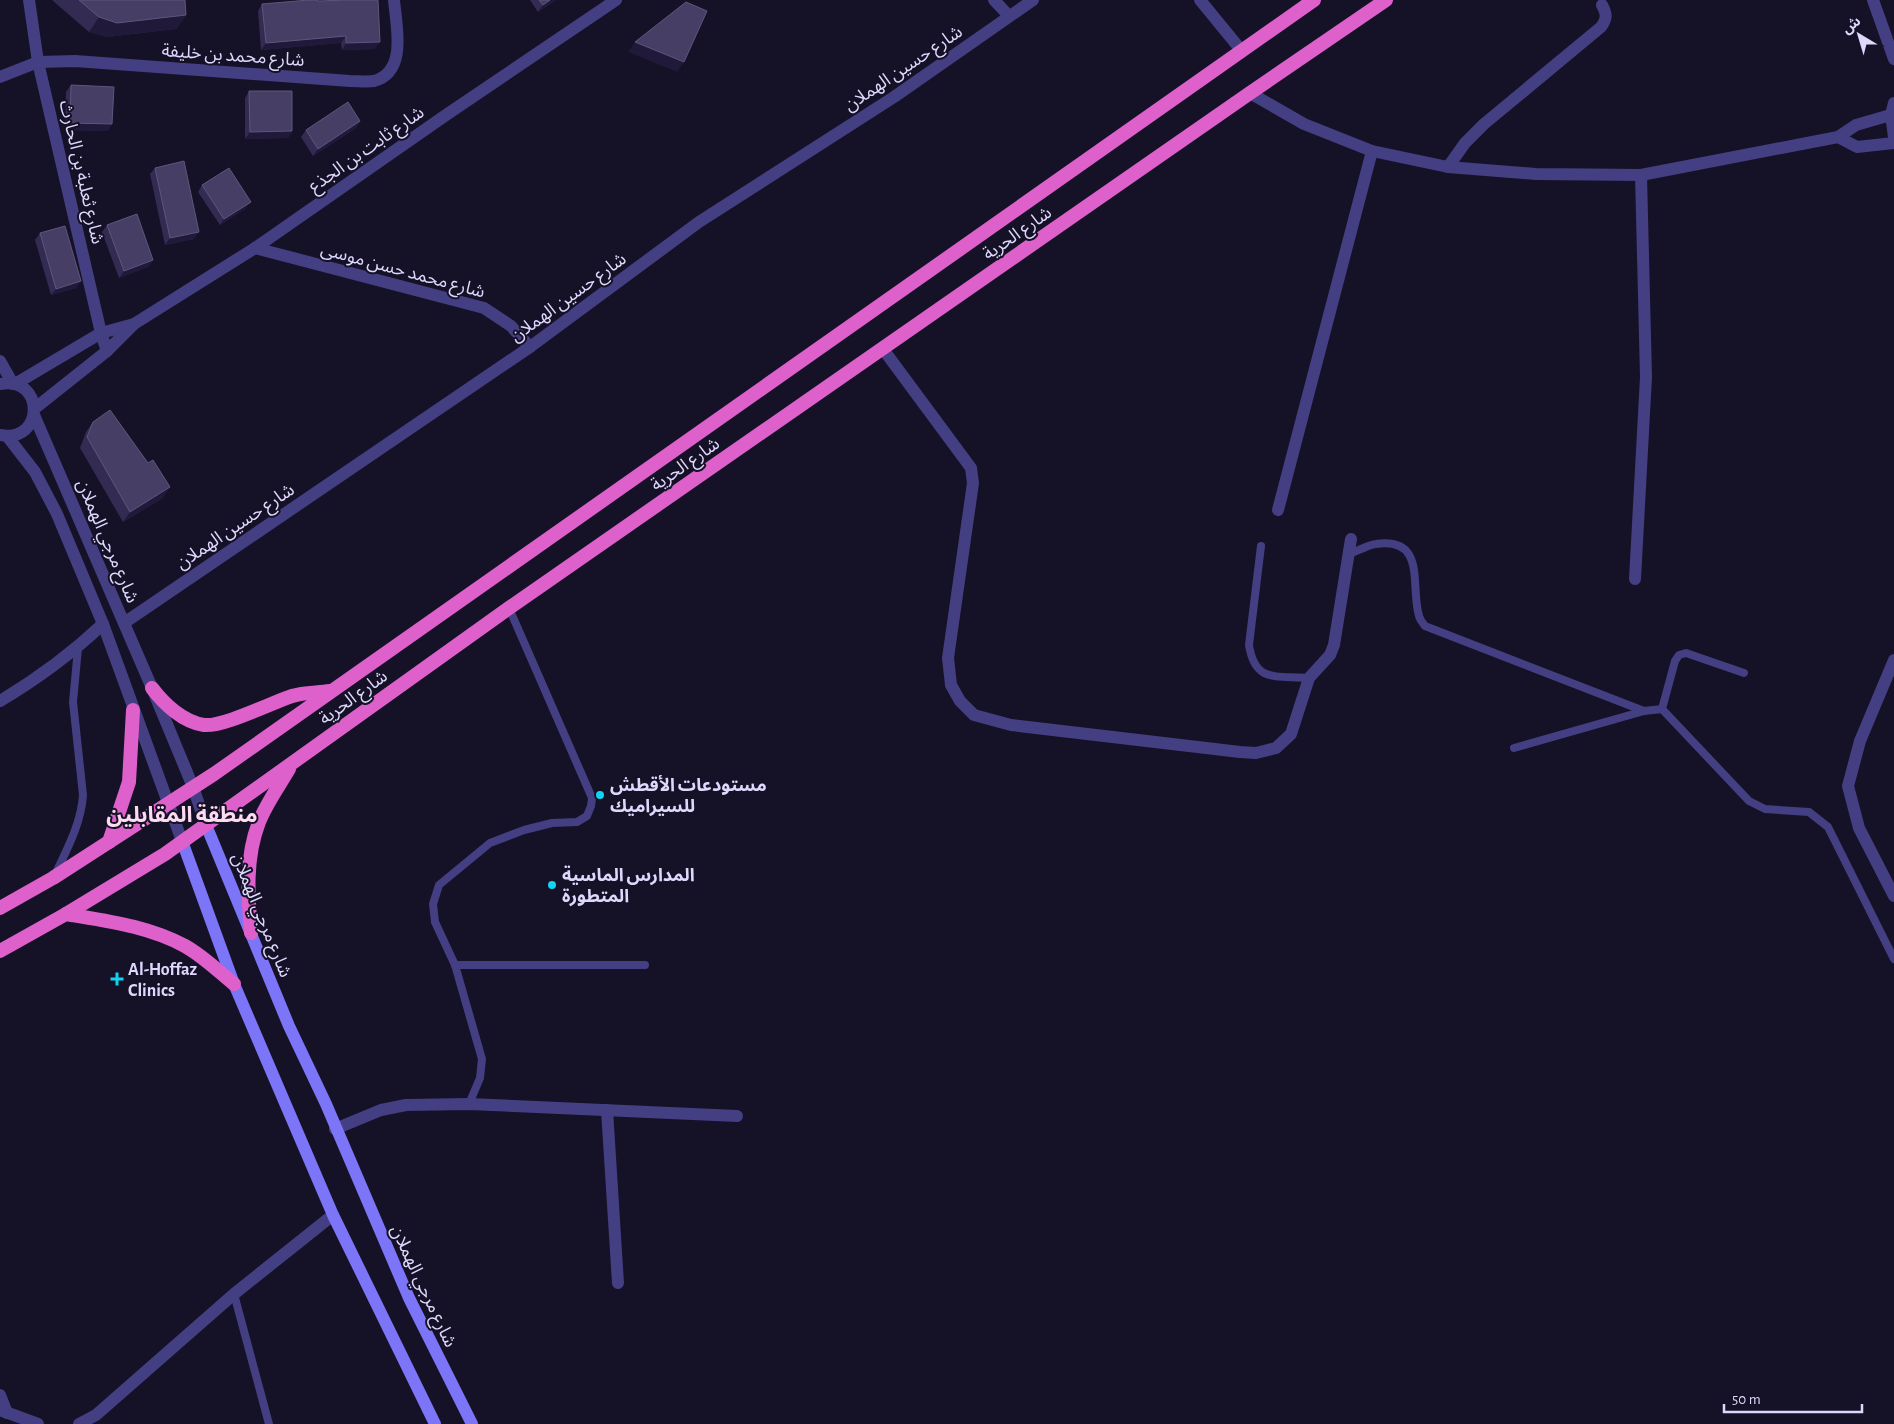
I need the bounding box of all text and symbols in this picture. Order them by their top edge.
north arrow [1834,10,1884,60]
text: ش [1840,14,1863,37]
street label: شارع حسين الهملان [841,23,968,118]
street label: شارع محمد بن خليفة [161,42,305,74]
street label: شارع ثعلبة بن الحارث [52,98,106,247]
street label: شارع ثابت بن الجذع [306,103,430,200]
street label: شارع الحرية [980,204,1057,267]
street label: شارع محمد حسن موسى [318,240,487,305]
street label: شارع حسين الهملان [507,250,632,349]
street label: شارع الحرية [648,435,725,498]
street label: شارع مرجي الهملان [69,477,141,607]
street label: شارع حسين الهملان [173,481,300,576]
street label: شارع الحرية [316,667,393,732]
place label: مستودعات الأقطش للسيراميك [610,774,767,817]
marker: مستودعات الأقطش للسيراميك [594,789,606,801]
district label: منطقة المقابلين [106,803,258,827]
street label: شارع مرجي الهملان [224,851,294,982]
place label: المدارس الماسية المتطورة [562,865,695,907]
marker: المدارس الماسية المتطورة [546,879,558,891]
place label: Al-Hoffaz Clinics [128,961,198,1000]
marker: Al-Hoffaz Clinics [110,972,124,986]
street label: شارع مرجي الهملان [383,1223,459,1352]
scale bar [1724,1382,1862,1414]
text: 50 m [1732,1392,1761,1407]

